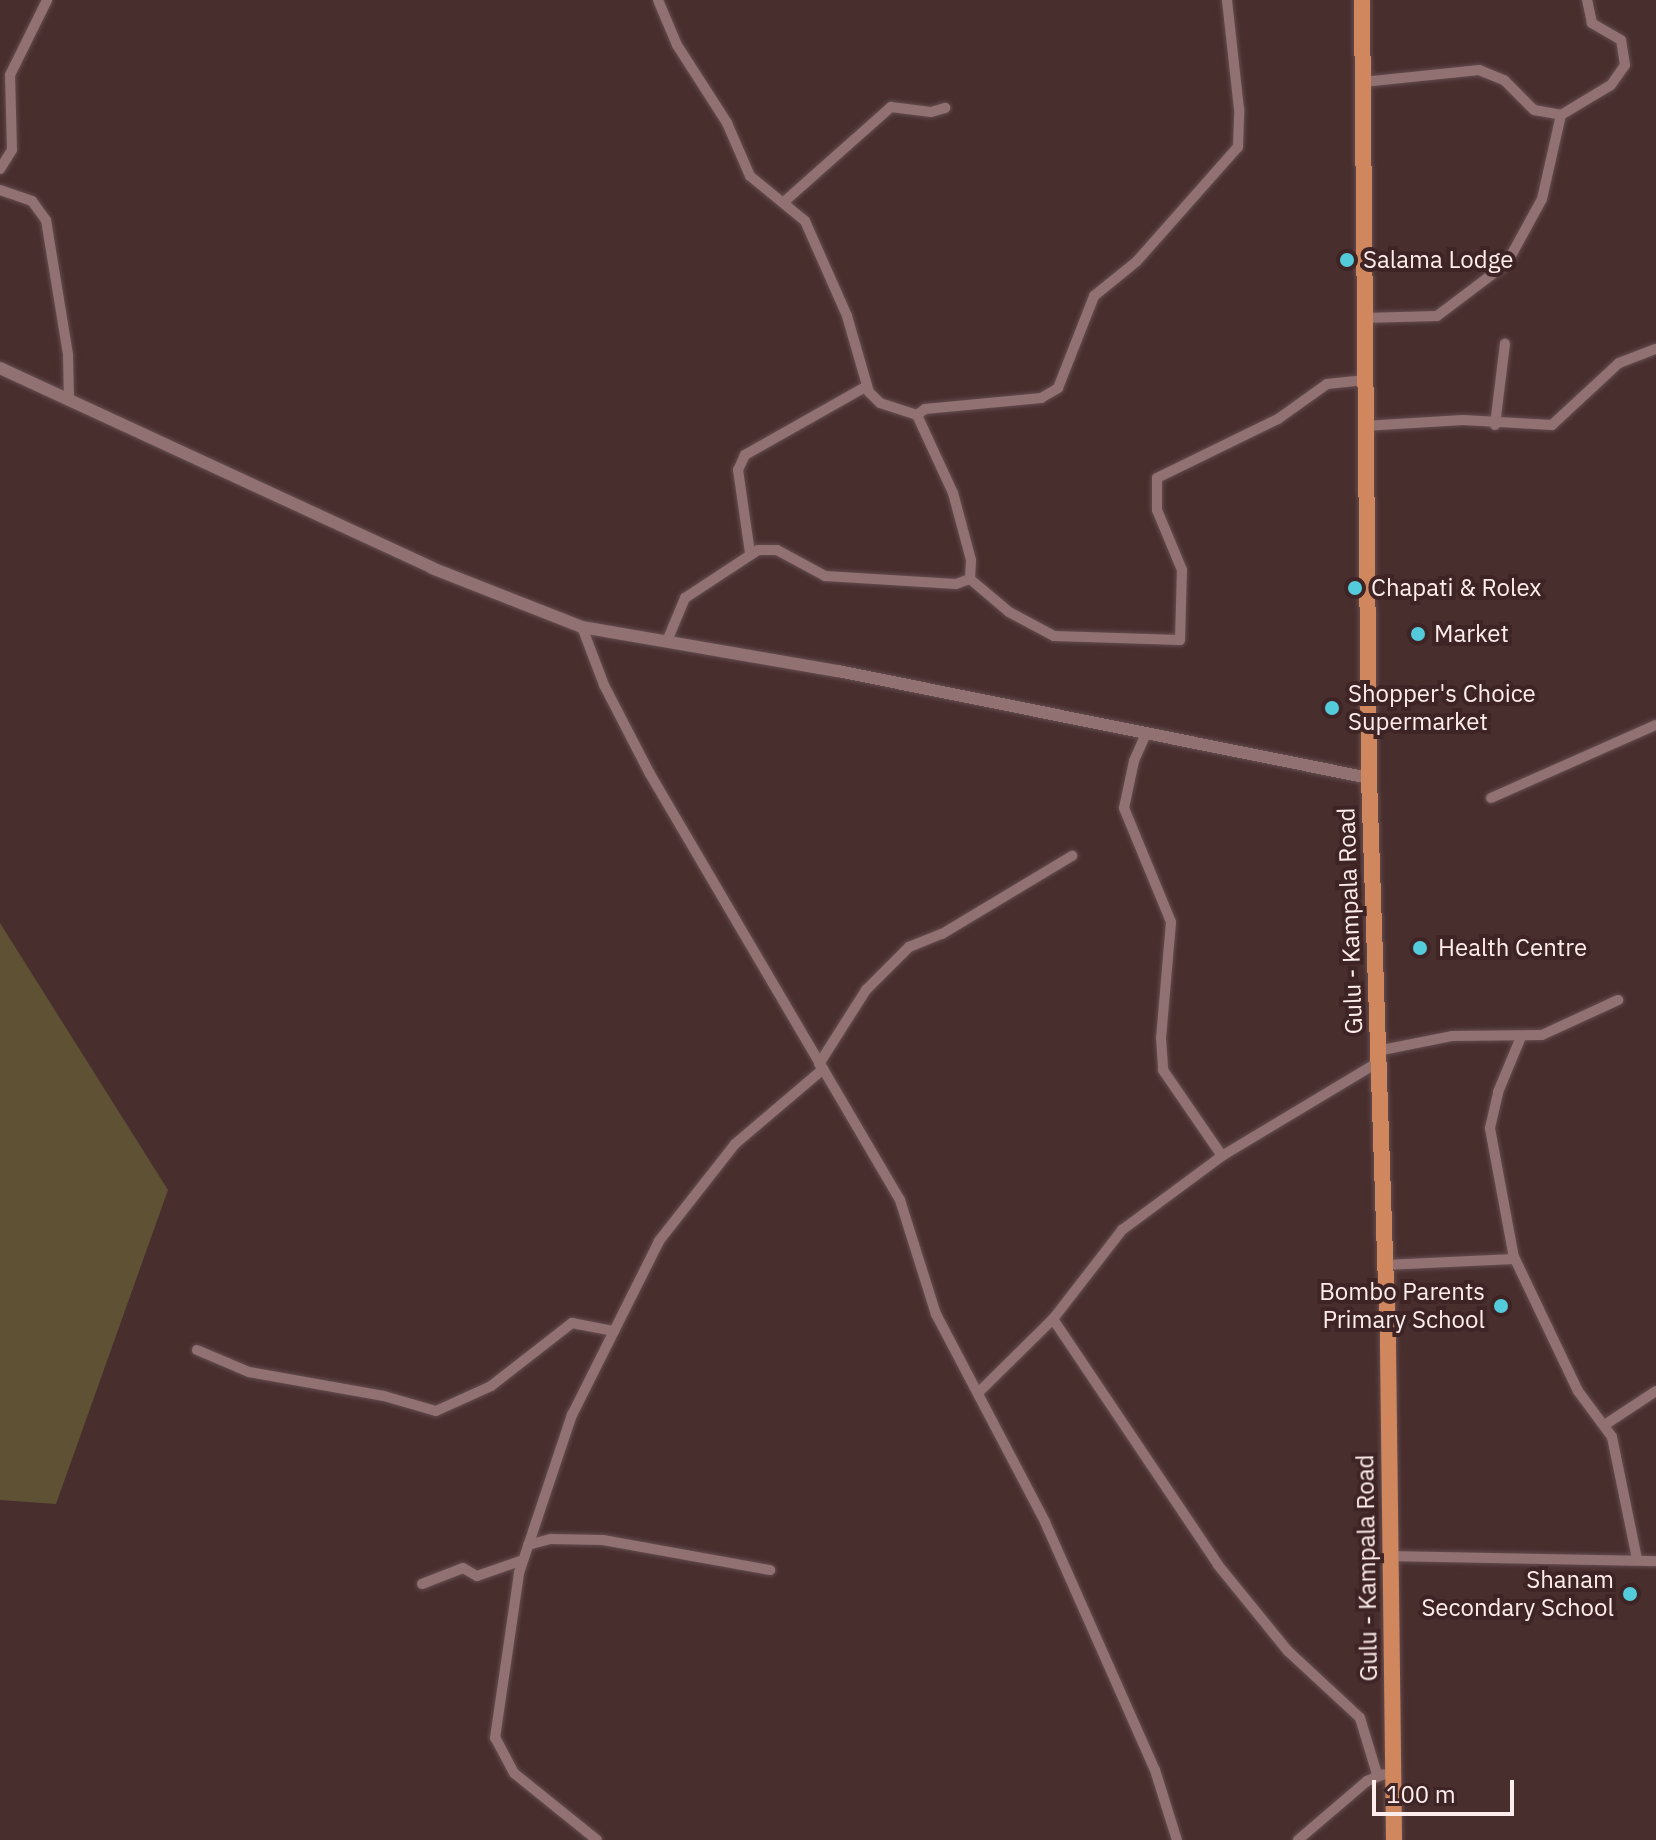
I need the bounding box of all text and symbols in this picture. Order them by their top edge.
place label: Salama Lodge [1363,246,1513,274]
marker: Salama Lodge [1338,251,1356,269]
place label: Chapati & Rolex [1371,574,1542,602]
marker: Chapati & Rolex [1346,579,1364,597]
place label: Market [1434,620,1509,648]
marker: Market [1409,625,1427,643]
place label: Shopper's Choice Supermarket [1348,680,1536,736]
marker: Shopper's Choice Supermarket [1323,699,1341,717]
street label: Gulu - Kampala Road [1332,807,1368,1035]
place label: Health Centre [1438,934,1587,962]
marker: Health Centre [1409,937,1431,959]
place label: Bombo Parents Primary School [1319,1278,1485,1334]
marker: Bombo Parents Primary School [1492,1297,1510,1315]
street label: Gulu - Kampala Road [1351,1454,1383,1682]
place label: Shanam Secondary School [1421,1566,1614,1622]
marker: Shanam Secondary School [1621,1585,1639,1603]
scale bar [1376,1764,1518,1814]
text: 100 m [1386,1778,1456,1810]

